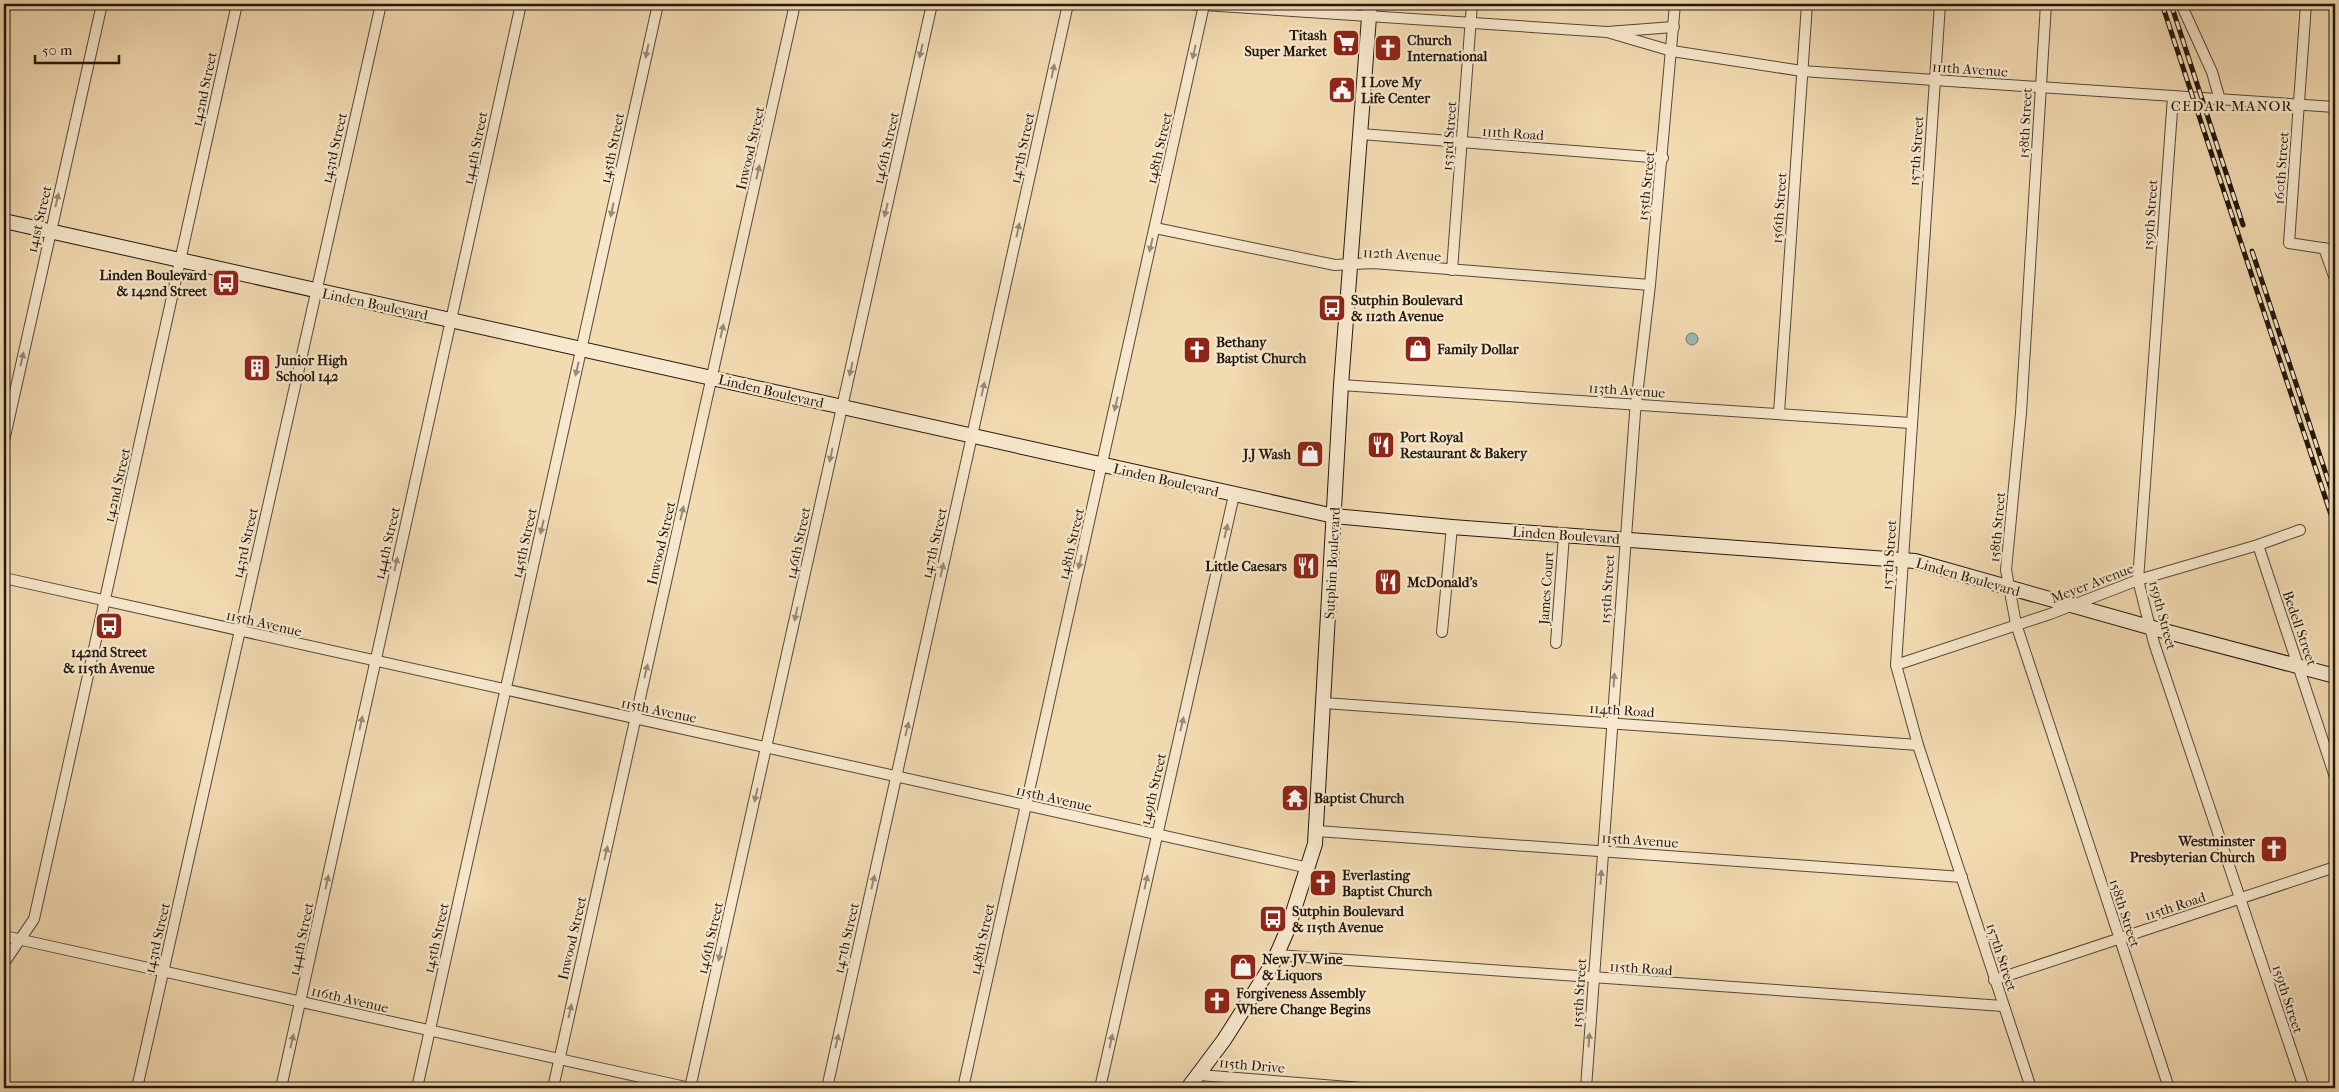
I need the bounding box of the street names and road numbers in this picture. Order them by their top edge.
street label: 142nd Street [188,50,221,128]
street label: 111th Avenue [1931,58,2009,81]
street label: 158th Street [2015,87,2036,159]
street label: 153rd Street [1439,100,1460,172]
street label: Inwood Street [733,105,768,192]
street label: 144th Street [459,110,492,186]
street label: 146th Street [870,110,903,186]
street label: 143rd Street [318,111,351,185]
street label: 145th Street [597,111,628,185]
street label: 147th Street [1007,111,1038,185]
street label: 148th Street [1143,111,1176,186]
street label: 157th Street [1906,115,1927,187]
street label: 111th Road [1481,123,1545,144]
street label: 160th Street [2270,131,2293,205]
street label: 155th Street [1634,150,1659,222]
street label: 156th Street [1769,172,1790,244]
street label: 159th Street [2140,179,2161,251]
street label: 141st Street [24,184,55,254]
street label: 112th Avenue [1362,244,1442,265]
street label: Linden Boulevard [320,285,430,324]
street label: Linden Boulevard [717,371,826,412]
street label: 113th Avenue [1588,379,1666,402]
street label: 142nd Street [101,446,134,524]
street label: Linden Boulevard [1112,460,1221,501]
street label: 158th Street [1986,491,2009,563]
street label: Inwood Street [644,500,679,587]
street label: 144th Street [371,505,404,581]
street label: 146th Street [783,505,814,581]
street label: 143rd Street [229,506,262,580]
street label: 145th Street [508,506,541,580]
street label: 147th Street [918,506,951,580]
street label: Sutphin Boulevard [1321,506,1344,619]
street label: 148th Street [1055,507,1088,582]
street label: 157th Street [1879,519,1900,591]
street label: Linden Boulevard [1512,523,1621,548]
street label: James Court [1535,551,1558,626]
street label: 155th Street [1597,554,1618,624]
street label: Linden Boulevard [1914,554,2022,601]
street label: Meyer Avenue [2048,560,2136,607]
street label: 159th Street [2145,579,2180,652]
street label: Bedell Street [2279,588,2320,668]
street label: 115th Avenue [224,607,303,640]
street label: 115th Avenue [619,694,698,727]
street label: 114th Road [1589,700,1655,721]
street label: 149th Street [1137,751,1170,827]
street label: 115th Avenue [1014,782,1093,815]
street label: 115th Avenue [1601,829,1679,852]
street label: 158th Street [2105,877,2144,949]
street label: 115th Road [2143,889,2208,924]
street label: Inwood Street [555,895,590,982]
street label: 146th Street [694,900,727,976]
street label: 143rd Street [141,901,174,975]
street label: 144th Street [285,901,318,977]
street label: 145th Street [420,901,453,975]
street label: 147th Street [830,901,863,975]
street label: 148th Street [967,902,998,977]
street label: 157th Street [1983,921,2021,993]
street label: 155th Street [1569,958,1590,1028]
street label: 115th Road [1609,958,1673,979]
street label: 159th Street [2268,963,2307,1036]
street label: 116th Avenue [310,982,390,1017]
street label: 115th Drive [1218,1054,1286,1077]

